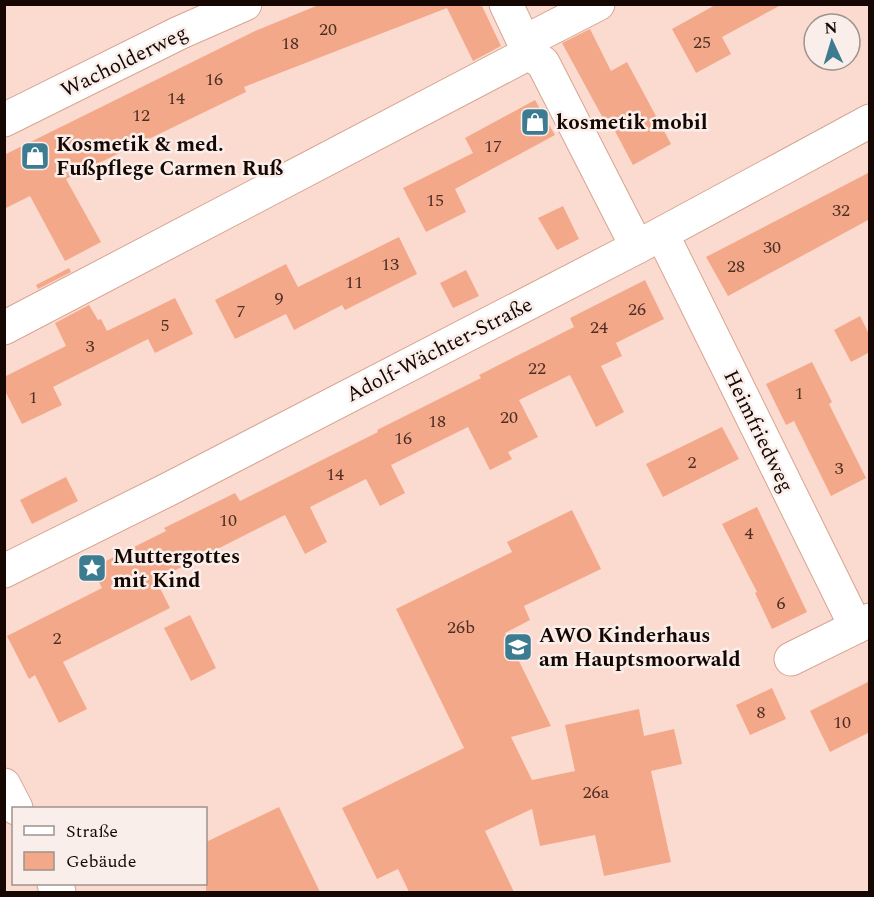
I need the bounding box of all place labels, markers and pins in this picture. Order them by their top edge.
shop icon: kosmetik mobil [519,106,551,138]
place label: kosmetik mobil [556,107,708,139]
place label: Kosmetik & med. Fußpflege Carmen Ruß [56,129,283,185]
shop icon: Kosmetik & med. Fußpflege Carmen Ruß [19,140,51,172]
place label: Muttergottes mit Kind [113,541,240,597]
place icon: Muttergottes mit Kind [76,552,108,584]
place label: AWO Kinderhaus am Hauptsmoorwald [539,620,741,676]
school or university icon: AWO Kinderhaus am Hauptsmoorwald [502,631,534,663]

